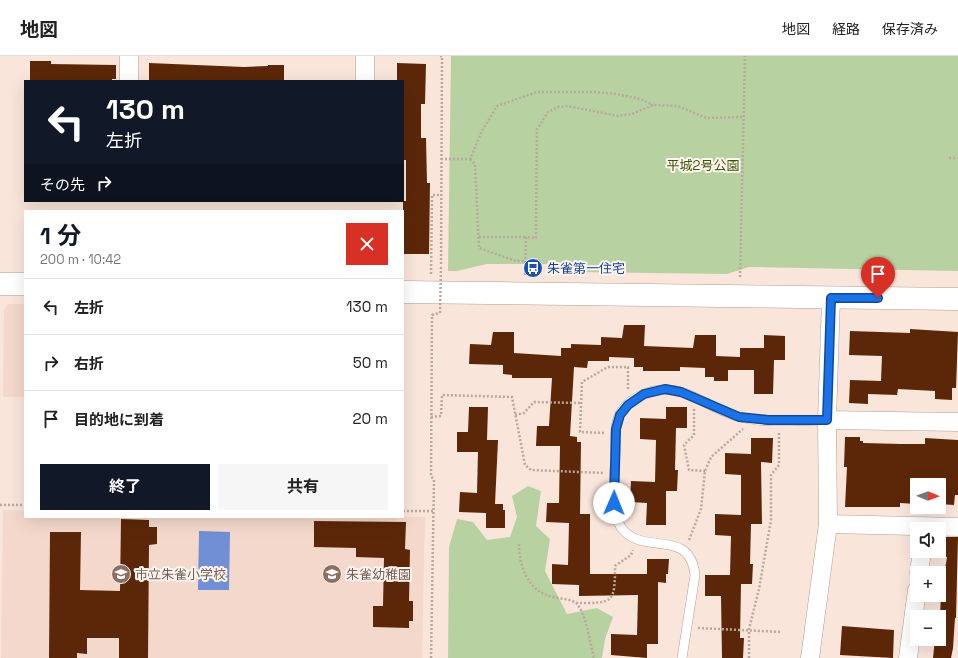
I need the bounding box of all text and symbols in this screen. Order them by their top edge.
text: 地図 [20,17,58,42]
text: 地図 [782,20,810,38]
text: 経路 [832,20,860,38]
text: 保存済み [882,20,938,38]
text: 130 m [106,91,185,127]
icon: left [40,96,92,148]
text: 左折 [106,129,142,152]
park label: 平城2号公園 [667,157,739,174]
icon: right [93,172,115,194]
text: その先 [40,175,85,194]
text: 1 分 [40,220,81,251]
button: close [346,223,388,265]
text: 200 m · 10:42 [40,251,121,268]
bus stop icon: 朱雀第一住宅 [522,257,544,279]
pin [861,257,895,298]
place label: 朱雀第一住宅 [547,260,625,277]
icon: arrive [867,263,889,285]
icon: left [40,296,62,318]
text: 130 m [346,297,388,316]
text: 左折 [74,298,104,317]
icon: right [40,352,62,374]
text: 50 m [353,353,388,372]
text: 右折 [74,354,104,373]
icon: arrive [40,408,62,430]
text: 20 m [353,409,388,428]
text: 目的地に到着 [74,410,164,429]
button: 終了 [40,464,210,510]
button: 共有 [218,464,388,510]
north arrow [910,478,946,514]
map controls [910,478,946,646]
position arrow [593,482,635,524]
button: sound [910,522,946,558]
school or university icon: 市立朱雀小学校 [110,563,132,585]
school or university icon: 朱雀幼稚園 [321,563,343,585]
place label: 市立朱雀小学校 [135,566,226,583]
place label: 朱雀幼稚園 [346,566,411,583]
button: + [910,566,946,602]
button: − [910,610,946,646]

